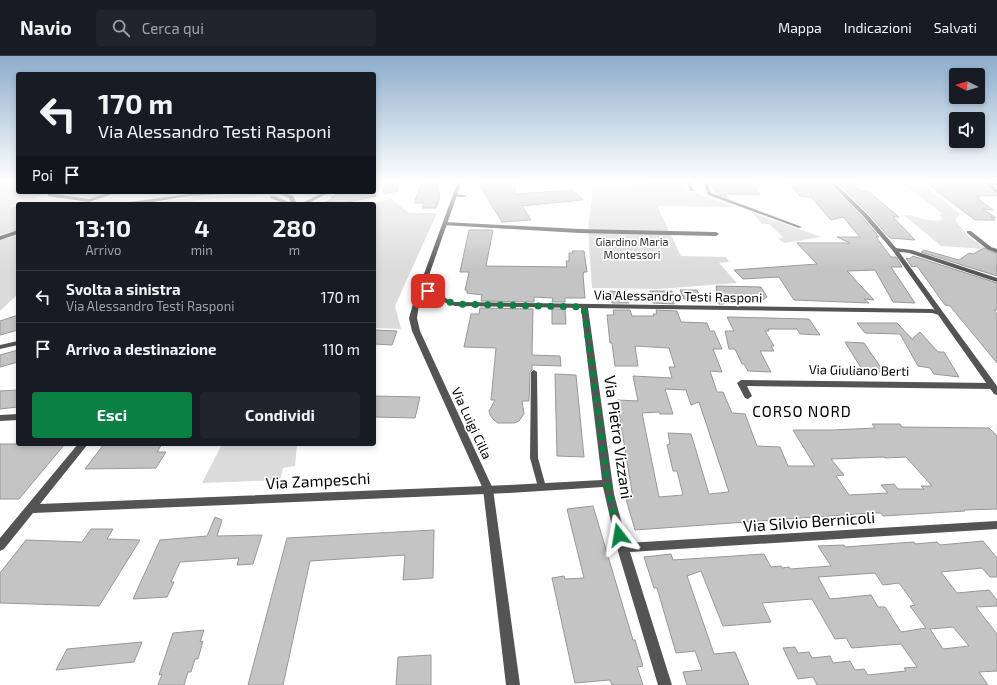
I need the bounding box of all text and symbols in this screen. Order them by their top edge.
search box [96,10,376,46]
text: Navio [20,16,72,39]
icon: search [110,17,132,39]
text: Cerca qui [142,19,204,37]
text: Mappa [778,19,822,36]
text: Indicazioni [844,19,912,36]
text: Salvati [934,19,977,36]
north arrow [949,68,985,104]
map controls [949,68,985,148]
text: 170 m [98,86,173,120]
icon: left [32,88,84,140]
button: sound [949,112,985,148]
text: Via Alessandro Testi Rasponi [98,120,331,142]
icon: arrive [61,164,83,186]
text: Poi [32,166,53,184]
text: 13:10 [76,213,131,242]
text: 4 [194,213,209,242]
text: 280 [272,213,316,242]
park label: Giardino Maria Montessori [596,235,668,261]
text: Arrivo [85,242,121,258]
text: min [191,242,213,258]
text: m [289,242,300,258]
pin [411,274,445,308]
text: Svolta a sinistra [66,280,181,298]
icon: arrive [417,280,439,302]
icon: left [32,286,54,308]
street label: Via Alessandro Testi Rasponi [594,287,762,305]
text: 170 m [321,288,360,306]
text: Via Alessandro Testi Rasponi [66,298,234,314]
icon: arrive [32,338,54,360]
text: Arrivo a destinazione [66,340,217,358]
text: 110 m [323,340,360,358]
street label: Via Giuliano Berti [809,361,909,379]
street label: Via Pietro Vizzani [601,374,637,500]
street label: Via Luigi Cilla [448,385,496,461]
button: Esci [32,392,192,438]
button: Condividi [200,392,360,438]
district label: CORSO NORD [752,402,852,420]
street label: Via Zampeschi [265,468,371,492]
street label: Via Silvio Bernicoli [742,507,876,535]
position arrow [598,514,640,556]

